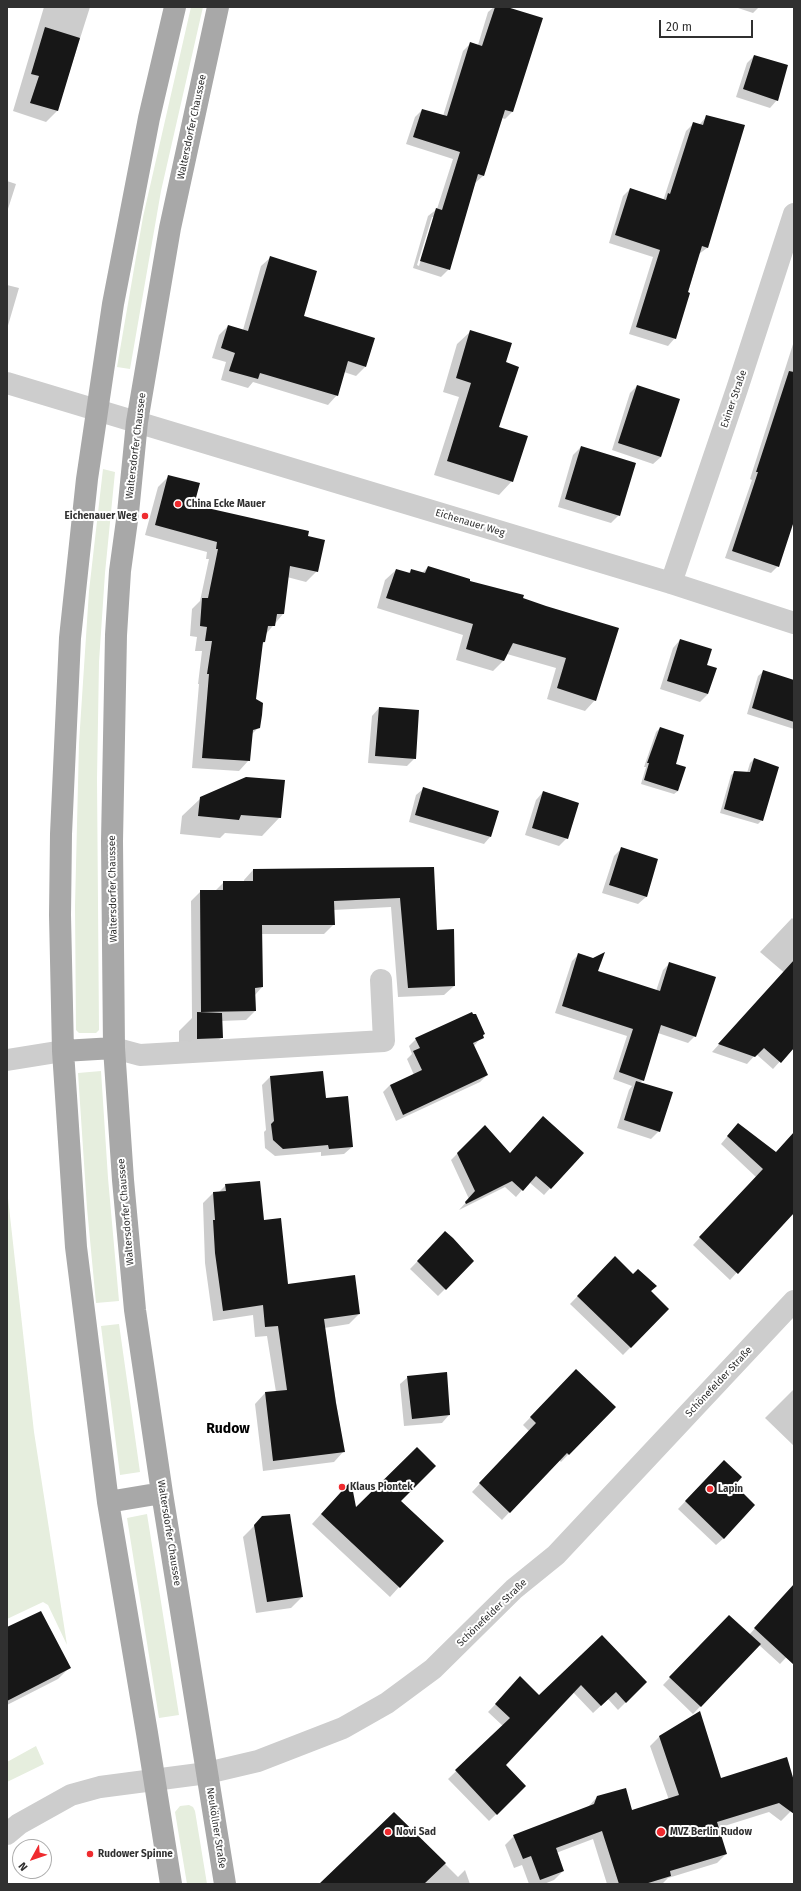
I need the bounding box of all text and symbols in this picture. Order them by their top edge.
scale bar [661,12,755,38]
text: 20 m [666,20,692,34]
street label: Waltersdorfer Chaussee [175,73,209,181]
street label: Exiner Straße [719,369,749,429]
street label: Waltersdorfer Chaussee [124,392,148,500]
place label: China Ecke Mauer [186,498,266,510]
marker: China Ecke Mauer [173,499,183,509]
street label: Eichenauer Weg [434,507,506,539]
place label: Eichenauer Weg [65,510,137,522]
marker: Eichenauer Weg [140,511,150,521]
street label: Waltersdorfer Chaussee [106,835,120,943]
street label: Waltersdorfer Chaussee [115,1158,137,1266]
street label: Schönefelder Straße [683,1344,755,1420]
district label: Rudow [206,1421,250,1437]
street label: Waltersdorfer Chaussee [155,1479,183,1587]
place label: Klaus Piontek [350,1481,413,1493]
marker: Klaus Piontek [337,1482,347,1492]
place label: Lapin [718,1483,743,1495]
marker: Lapin [705,1484,715,1494]
street label: Schönefelder Straße [455,1577,529,1649]
street label: Neuköllner Straße [204,1787,228,1869]
place label: Novi Sad [396,1826,436,1838]
marker: MVZ Berlin Rudow [655,1826,667,1838]
place label: MVZ Berlin Rudow [670,1826,752,1838]
marker: Novi Sad [383,1827,393,1837]
north arrow [12,1839,52,1879]
place label: Rudower Spinne [98,1848,173,1860]
marker: Rudower Spinne [85,1849,95,1859]
text: N [16,1859,31,1873]

